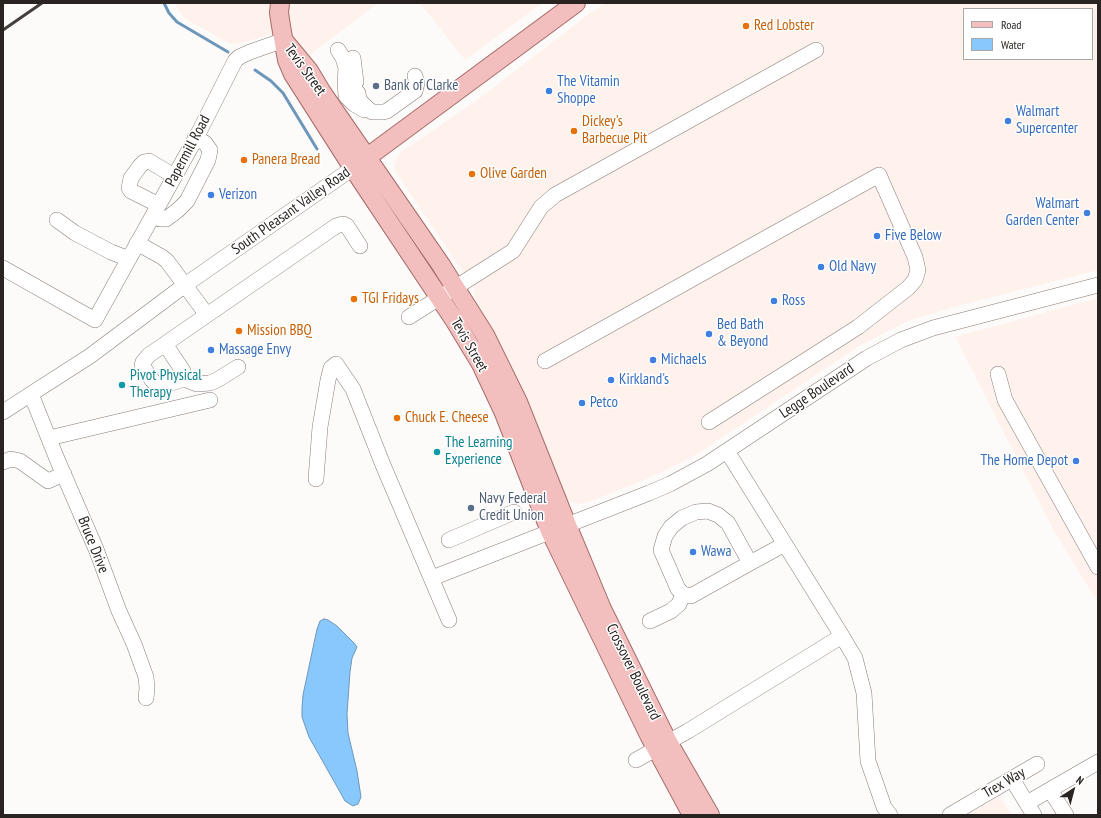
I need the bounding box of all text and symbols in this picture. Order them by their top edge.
legend [963,8,1093,60]
place label: Red Lobster [754,17,814,35]
text: Road [1001,17,1021,32]
marker: Red Lobster [741,21,751,31]
text: Water [1001,37,1025,52]
street label: Tevis Street [280,41,330,99]
place label: The Vitamin Shoppe [557,73,620,108]
place label: Bank of Clarke [384,77,458,95]
marker: Bank of Clarke [371,81,381,91]
marker: The Vitamin Shoppe [544,86,554,96]
place label: Walmart Supercenter [1016,103,1078,138]
street label: Papermill Road [162,112,214,190]
place label: Dickey's Barbecue Pit [582,113,647,148]
marker: Walmart Supercenter [1003,116,1013,126]
marker: Dickey's Barbecue Pit [569,126,579,136]
place label: Panera Bread [252,151,320,169]
marker: Panera Bread [239,155,249,165]
street label: South Pleasant Valley Road [228,163,354,259]
place label: Olive Garden [480,165,547,183]
marker: Olive Garden [467,169,477,179]
place label: Verizon [219,186,257,204]
marker: Verizon [206,190,216,200]
place label: Walmart Garden Center [1006,195,1079,230]
marker: Walmart Garden Center [1082,208,1092,218]
place label: Five Below [885,227,942,245]
marker: Five Below [872,231,882,241]
place label: Old Navy [829,258,876,276]
marker: Old Navy [816,262,826,272]
place label: TGI Fridays [362,290,419,308]
place label: Ross [782,292,805,310]
marker: TGI Fridays [349,294,359,304]
marker: Ross [769,296,779,306]
street label: Tevis Street [446,315,492,375]
place label: Bed Bath & Beyond [717,316,768,351]
place label: Mission BBQ [247,322,312,340]
marker: Mission BBQ [234,326,244,336]
marker: Bed Bath & Beyond [704,329,714,339]
place label: Massage Envy [219,341,291,359]
marker: Massage Envy [206,345,216,355]
place label: Michaels [661,351,707,369]
marker: Michaels [648,355,658,365]
street label: Legge Boulevard [776,360,858,422]
place label: Pivot Physical Therapy [130,367,202,402]
place label: Kirkland's [619,371,669,389]
marker: Kirkland's [606,375,616,385]
marker: Pivot Physical Therapy [117,380,127,390]
place label: Petco [590,394,618,412]
marker: Petco [577,398,587,408]
place label: Chuck E. Cheese [405,409,489,427]
marker: Chuck E. Cheese [392,413,402,423]
place label: The Learning Experience [445,434,512,469]
marker: The Learning Experience [432,447,442,457]
place label: The Home Depot [980,452,1068,470]
marker: The Home Depot [1071,456,1081,466]
place label: Navy Federal Credit Union [479,490,547,525]
marker: Navy Federal Credit Union [466,503,476,513]
street label: Bruce Drive [74,514,112,576]
place label: Wawa [701,543,731,561]
marker: Wawa [688,547,698,557]
street label: Crossover Boulevard [602,621,664,723]
street label: Trex Way [980,764,1028,802]
north arrow [1053,770,1093,810]
text: N [1074,773,1087,788]

